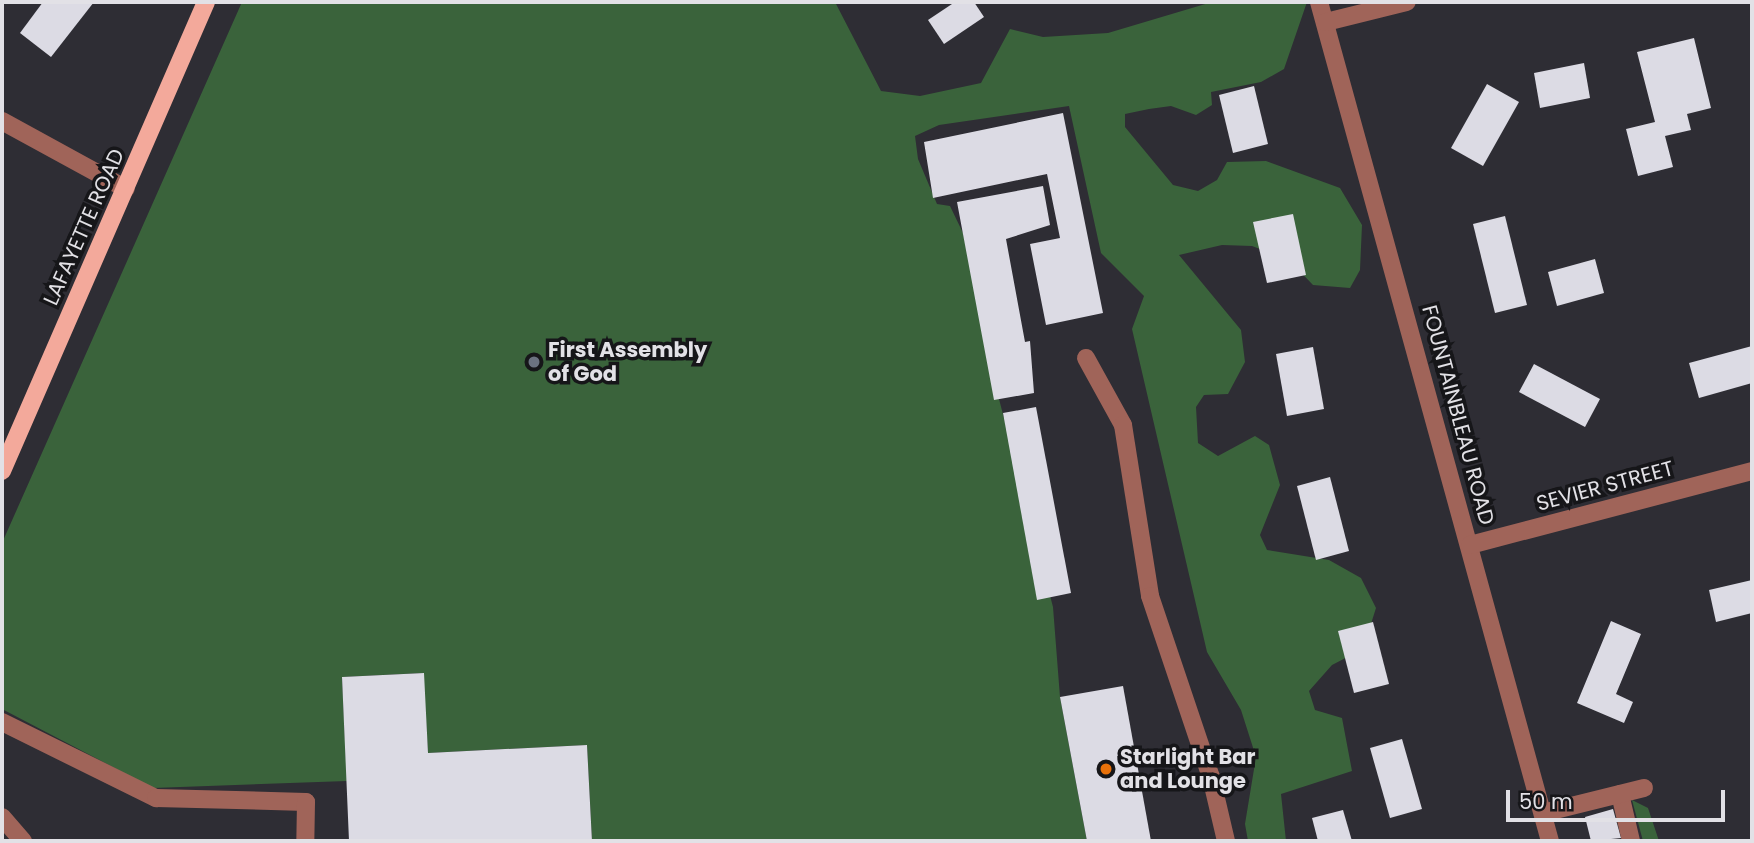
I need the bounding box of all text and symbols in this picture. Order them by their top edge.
street label: LAFAYETTE ROAD [38,145,130,309]
street label: FOUNTAINBLEAU ROAD [1417,302,1499,528]
place label: First Assembly of God [548,337,707,387]
marker: First Assembly of God [526,354,542,370]
street label: SEVIER STREET [1534,456,1676,516]
place label: Starlight Bar and Lounge [1120,744,1256,794]
marker: Starlight Bar and Lounge [1098,761,1114,777]
scale bar [1509,776,1728,820]
text: 50 m [1519,787,1573,816]

